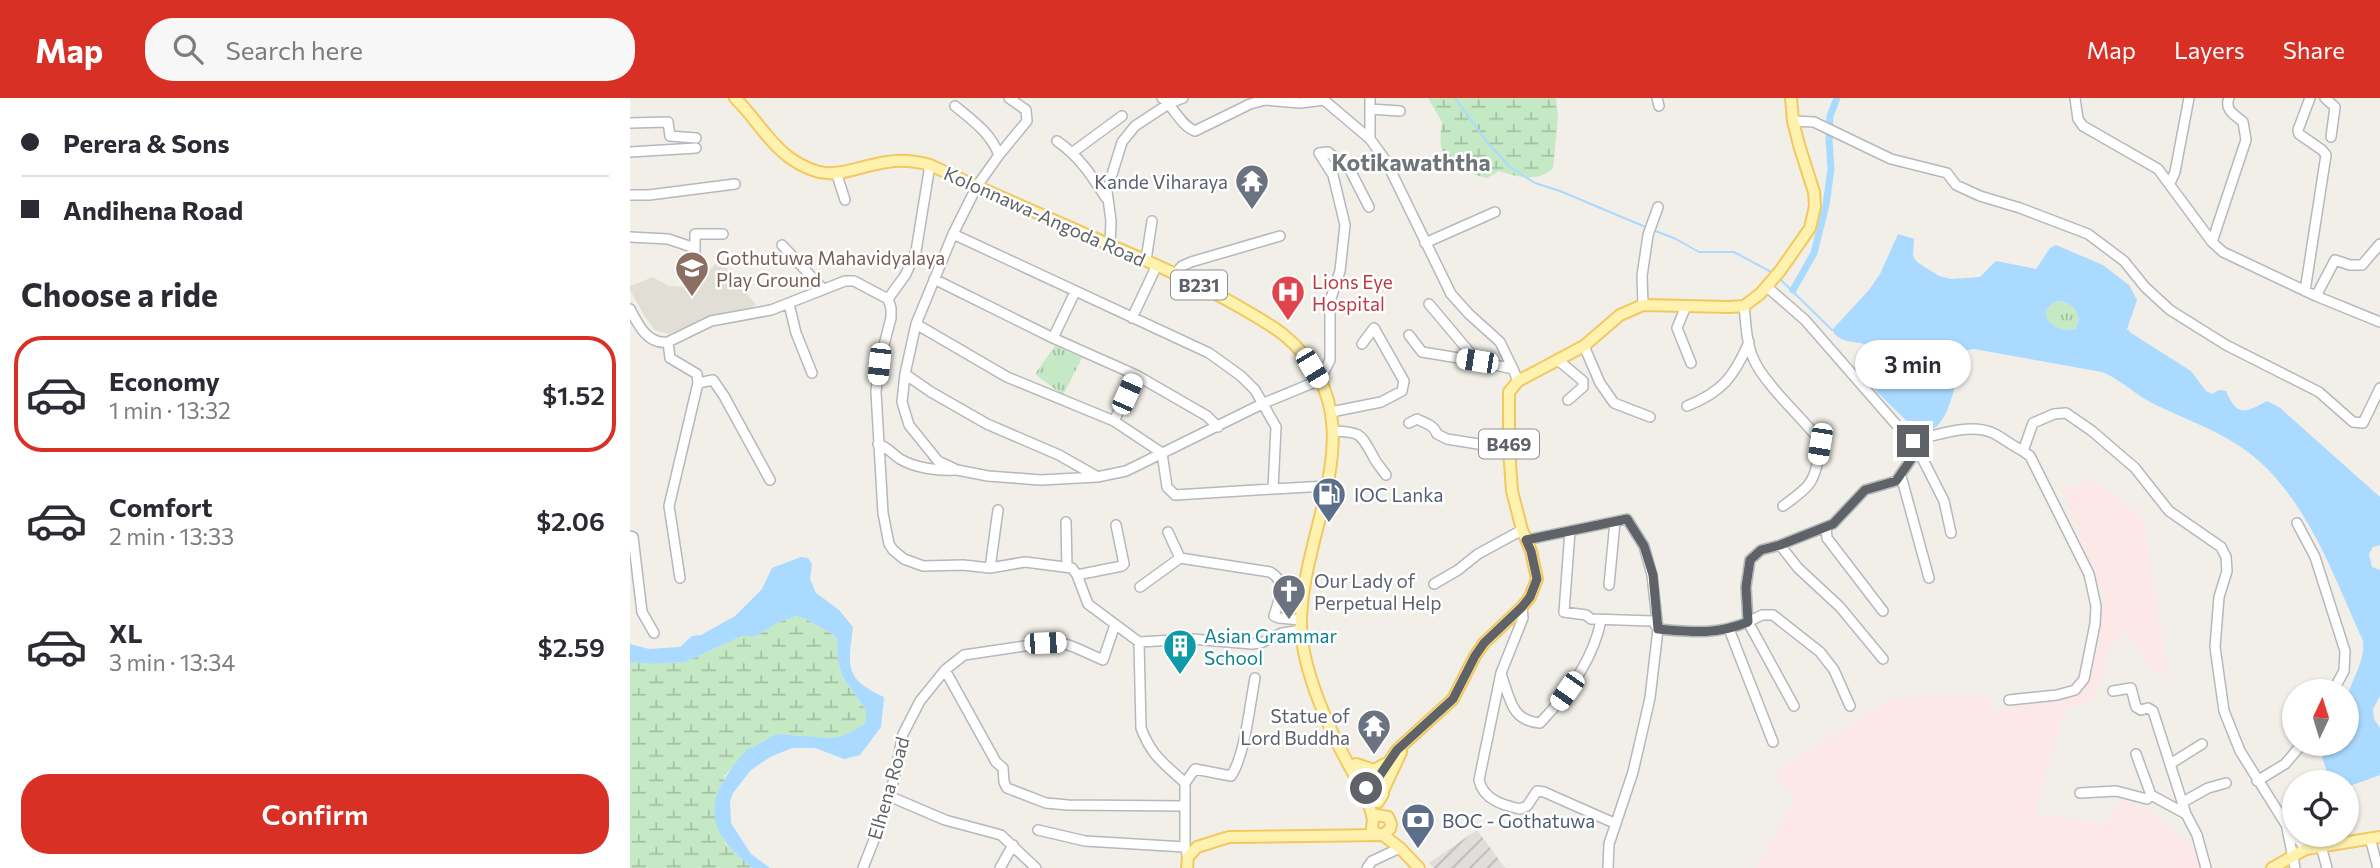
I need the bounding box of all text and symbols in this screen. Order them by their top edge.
search box [145,18,635,81]
text: Map [35,29,103,70]
icon: search [169,30,207,68]
text: Search here [225,34,363,65]
text: Map [2087,35,2136,64]
text: Layers [2174,35,2245,64]
text: Share [2283,35,2345,64]
text: Perera & Sons [63,127,230,158]
district label: Kotikawaththa [1331,148,1491,176]
street label: Kolonnawa-Angoda Road [941,161,1149,271]
temple icon: Kande Viharaya [1233,162,1271,211]
place label: Kande Viharaya [1094,170,1228,193]
text: Andihena Road [63,194,243,225]
place label: Gothutuwa Mahavidyalaya Play Ground [716,246,945,291]
school or university icon: Gothutuwa Mahavidyalaya Play Ground [673,249,711,298]
road number: B231 [1171,270,1227,300]
place label: Lions Eye Hospital [1312,270,1393,315]
hospital icon: Lions Eye Hospital [1269,273,1307,322]
text: Choose a ride [21,274,218,314]
callout: 3 min [1855,340,1971,388]
car [867,342,892,386]
car [1293,345,1332,391]
car [1455,347,1500,375]
text: 3 min [1884,350,1942,378]
icon: car [25,363,88,426]
text: Economy [109,365,220,396]
car [1109,371,1146,417]
text: $1.52 [542,379,605,410]
text: 1 min · 13:32 [109,396,231,424]
car [1807,422,1834,466]
route end [1897,425,1929,457]
road number: B469 [1479,430,1539,458]
fuel station icon: IOC Lanka [1310,475,1348,524]
place label: IOC Lanka [1354,483,1443,506]
icon: car [25,489,88,552]
text: Comfort [109,491,212,522]
text: $2.06 [536,505,605,536]
text: 2 min · 13:33 [109,522,234,550]
place label: Our Lady of Perpetual Help [1314,569,1441,614]
church icon: Our Lady of Perpetual Help [1270,572,1308,621]
icon: car [25,615,88,678]
text: XL [109,617,143,648]
place label: Asian Grammar School [1204,624,1337,669]
building icon: Asian Grammar School [1161,627,1199,676]
text: $2.59 [538,631,605,662]
car [1024,632,1067,654]
text: 3 min · 13:34 [109,648,235,676]
car [1547,668,1588,714]
north arrow [2282,679,2359,756]
map controls [2282,679,2359,847]
place label: Statue of Lord Buddha [1240,704,1350,749]
temple icon: Statue of Lord Buddha [1355,707,1393,756]
street label: Elhena Road [862,734,914,842]
button: locate [2282,770,2359,847]
route start [1350,772,1382,804]
button: Confirm [21,774,609,854]
bank icon: BOC - Gothatuwa [1399,801,1437,850]
place label: BOC - Gothatuwa [1442,809,1595,832]

